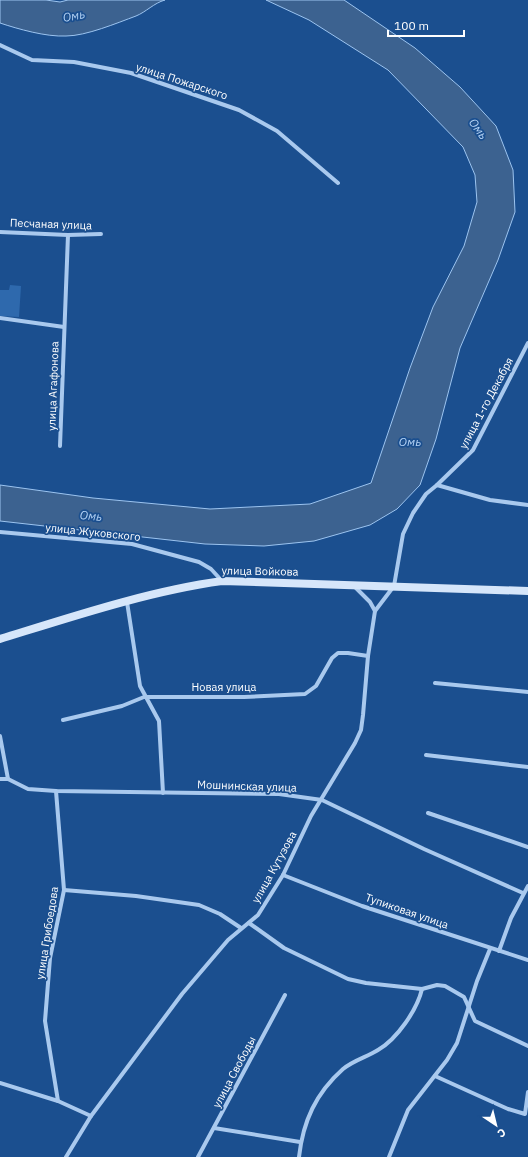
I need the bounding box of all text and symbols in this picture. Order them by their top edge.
water label: Омь [62,6,86,25]
scale bar [388,12,464,38]
text: 100 m [394,18,429,33]
street label: улица Пожарского [134,60,230,102]
water label: Омь [466,115,491,142]
street label: Песчаная улица [10,216,92,232]
street label: улица Агафонова [44,341,62,431]
street label: улица 1-го Декабря [456,355,516,451]
water label: Омь [399,434,421,449]
water label: Омь [79,507,103,524]
street label: улица Жуковского [45,520,141,544]
street label: улица Войкова [221,563,299,579]
street label: Новая улица [192,680,257,694]
street label: Мошнинская улица [197,777,297,795]
street label: улица Кутузова [248,828,300,905]
street label: улица Грибоедова [33,885,61,980]
street label: Тупиковая улица [364,890,451,932]
street label: улица Свободы [209,1034,259,1110]
north arrow [476,1105,516,1145]
text: С [495,1125,509,1141]

